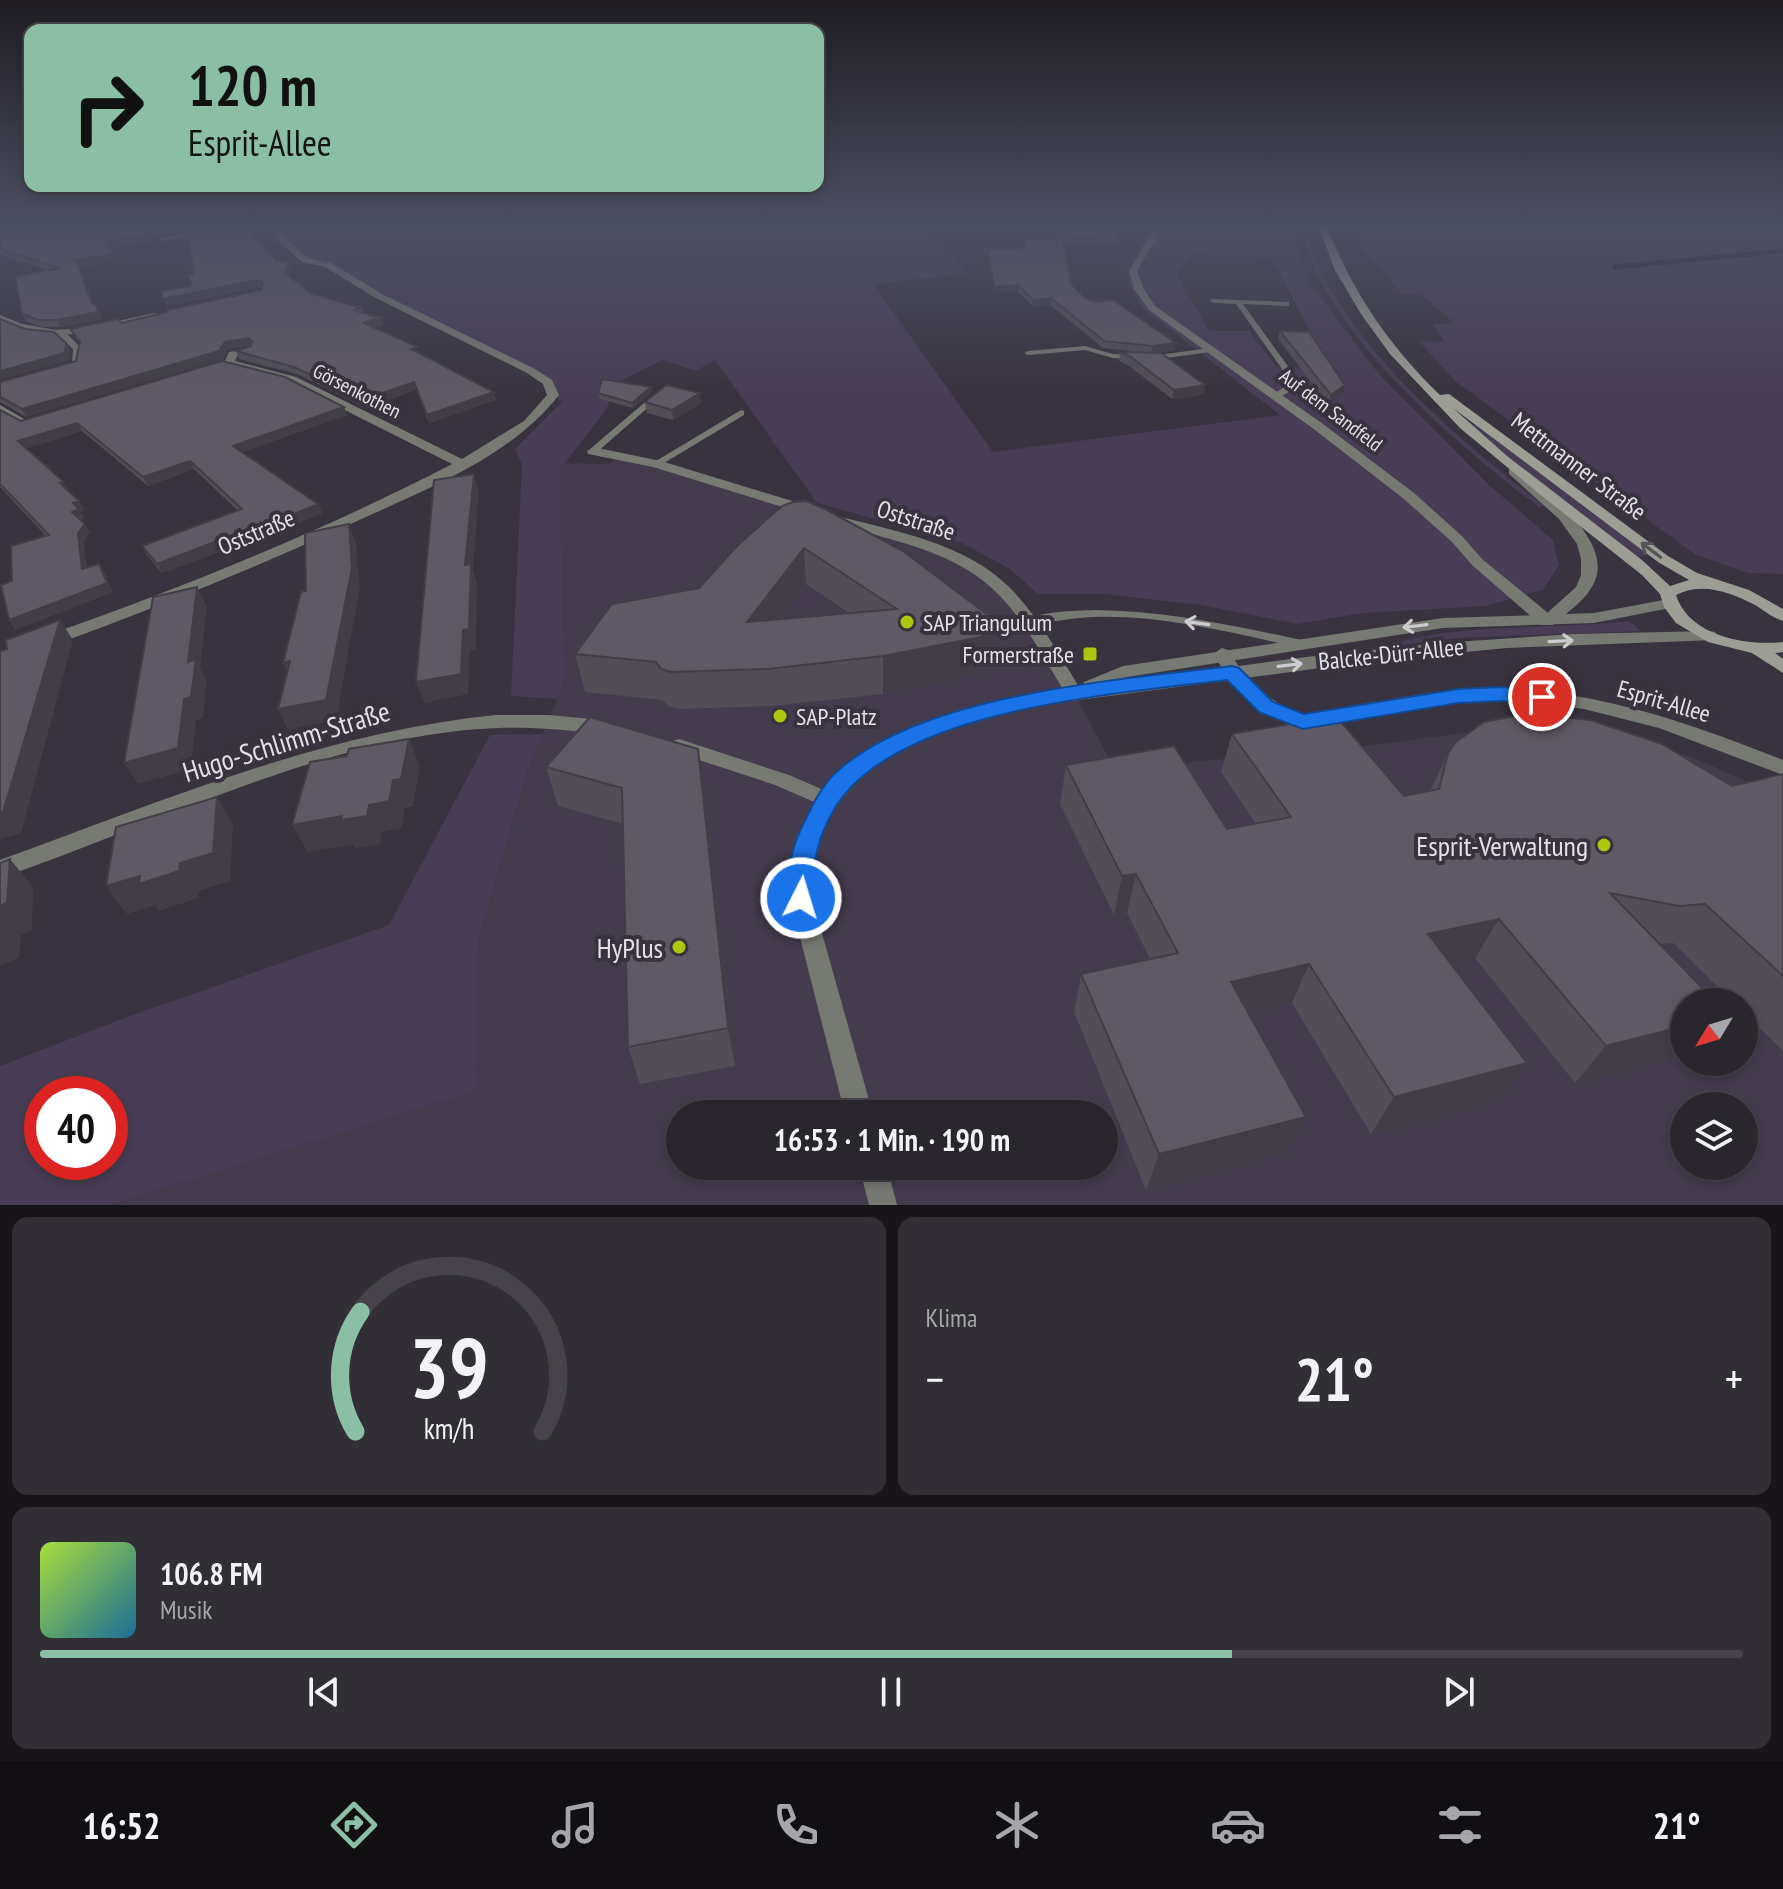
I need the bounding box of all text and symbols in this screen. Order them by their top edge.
text: 120 m [188,49,317,121]
icon: right [56,56,160,160]
text: Esprit-Allee [188,119,332,166]
street label: Görsenkothen [309,358,405,424]
street label: Auf dem Sandfeld [1274,363,1388,457]
street label: Mettmanner Straße [1505,405,1653,527]
street label: Oststraße [873,493,959,547]
street label: Oststraße [213,502,299,562]
one-way arrow [1640,541,1662,558]
place label: SAP Triangulum [923,607,1052,638]
marker: SAP Triangulum [898,613,916,631]
one-way arrow [1185,615,1210,630]
one-way arrow [1403,619,1428,634]
street label: Balcke-Dürr-Allee [1317,631,1465,677]
one-way arrow [1547,633,1574,648]
place label: Formerstraße [963,639,1074,670]
marker: Formerstraße [1081,645,1099,663]
one-way arrow [1276,658,1303,673]
pin [1508,663,1576,731]
street label: Esprit-Allee [1614,673,1714,729]
icon: arrive [1520,675,1564,719]
street label: Hugo-Schlimm-Straße [178,692,394,790]
place label: SAP-Platz [796,701,877,732]
marker: SAP-Platz [771,707,789,725]
place label: Esprit-Verwaltung [1416,827,1588,864]
marker: Esprit-Verwaltung [1595,836,1613,854]
position arrow [759,856,843,940]
place label: HyPlus [597,929,663,966]
marker: HyPlus [670,938,688,956]
north arrow [1670,988,1758,1076]
map controls [1670,988,1758,1180]
speed limit sign: 40 [24,1076,128,1180]
button: layers [1670,1092,1758,1180]
text: 16:53 · 1 Min. · 190 m [774,1120,1010,1159]
text: Klima [926,1301,977,1334]
text: 39 [409,1313,489,1421]
text: 21° [1295,1340,1374,1418]
text: − [926,1350,944,1407]
text: + [1725,1350,1743,1407]
text: km/h [423,1410,474,1447]
text: 106.8 FM [160,1554,262,1593]
text: Musik [160,1593,212,1626]
icon: previous [302,1670,346,1714]
icon: pause [869,1670,913,1714]
icon: next [1437,1670,1481,1714]
icon: directions [326,1797,382,1853]
icon: music [547,1797,603,1853]
icon: phone [768,1797,824,1853]
icon: climate [989,1797,1045,1853]
icon: car [1210,1797,1266,1853]
icon: filters [1432,1797,1488,1853]
text: 16:52 [83,1802,160,1849]
text: 21° [1653,1802,1700,1849]

